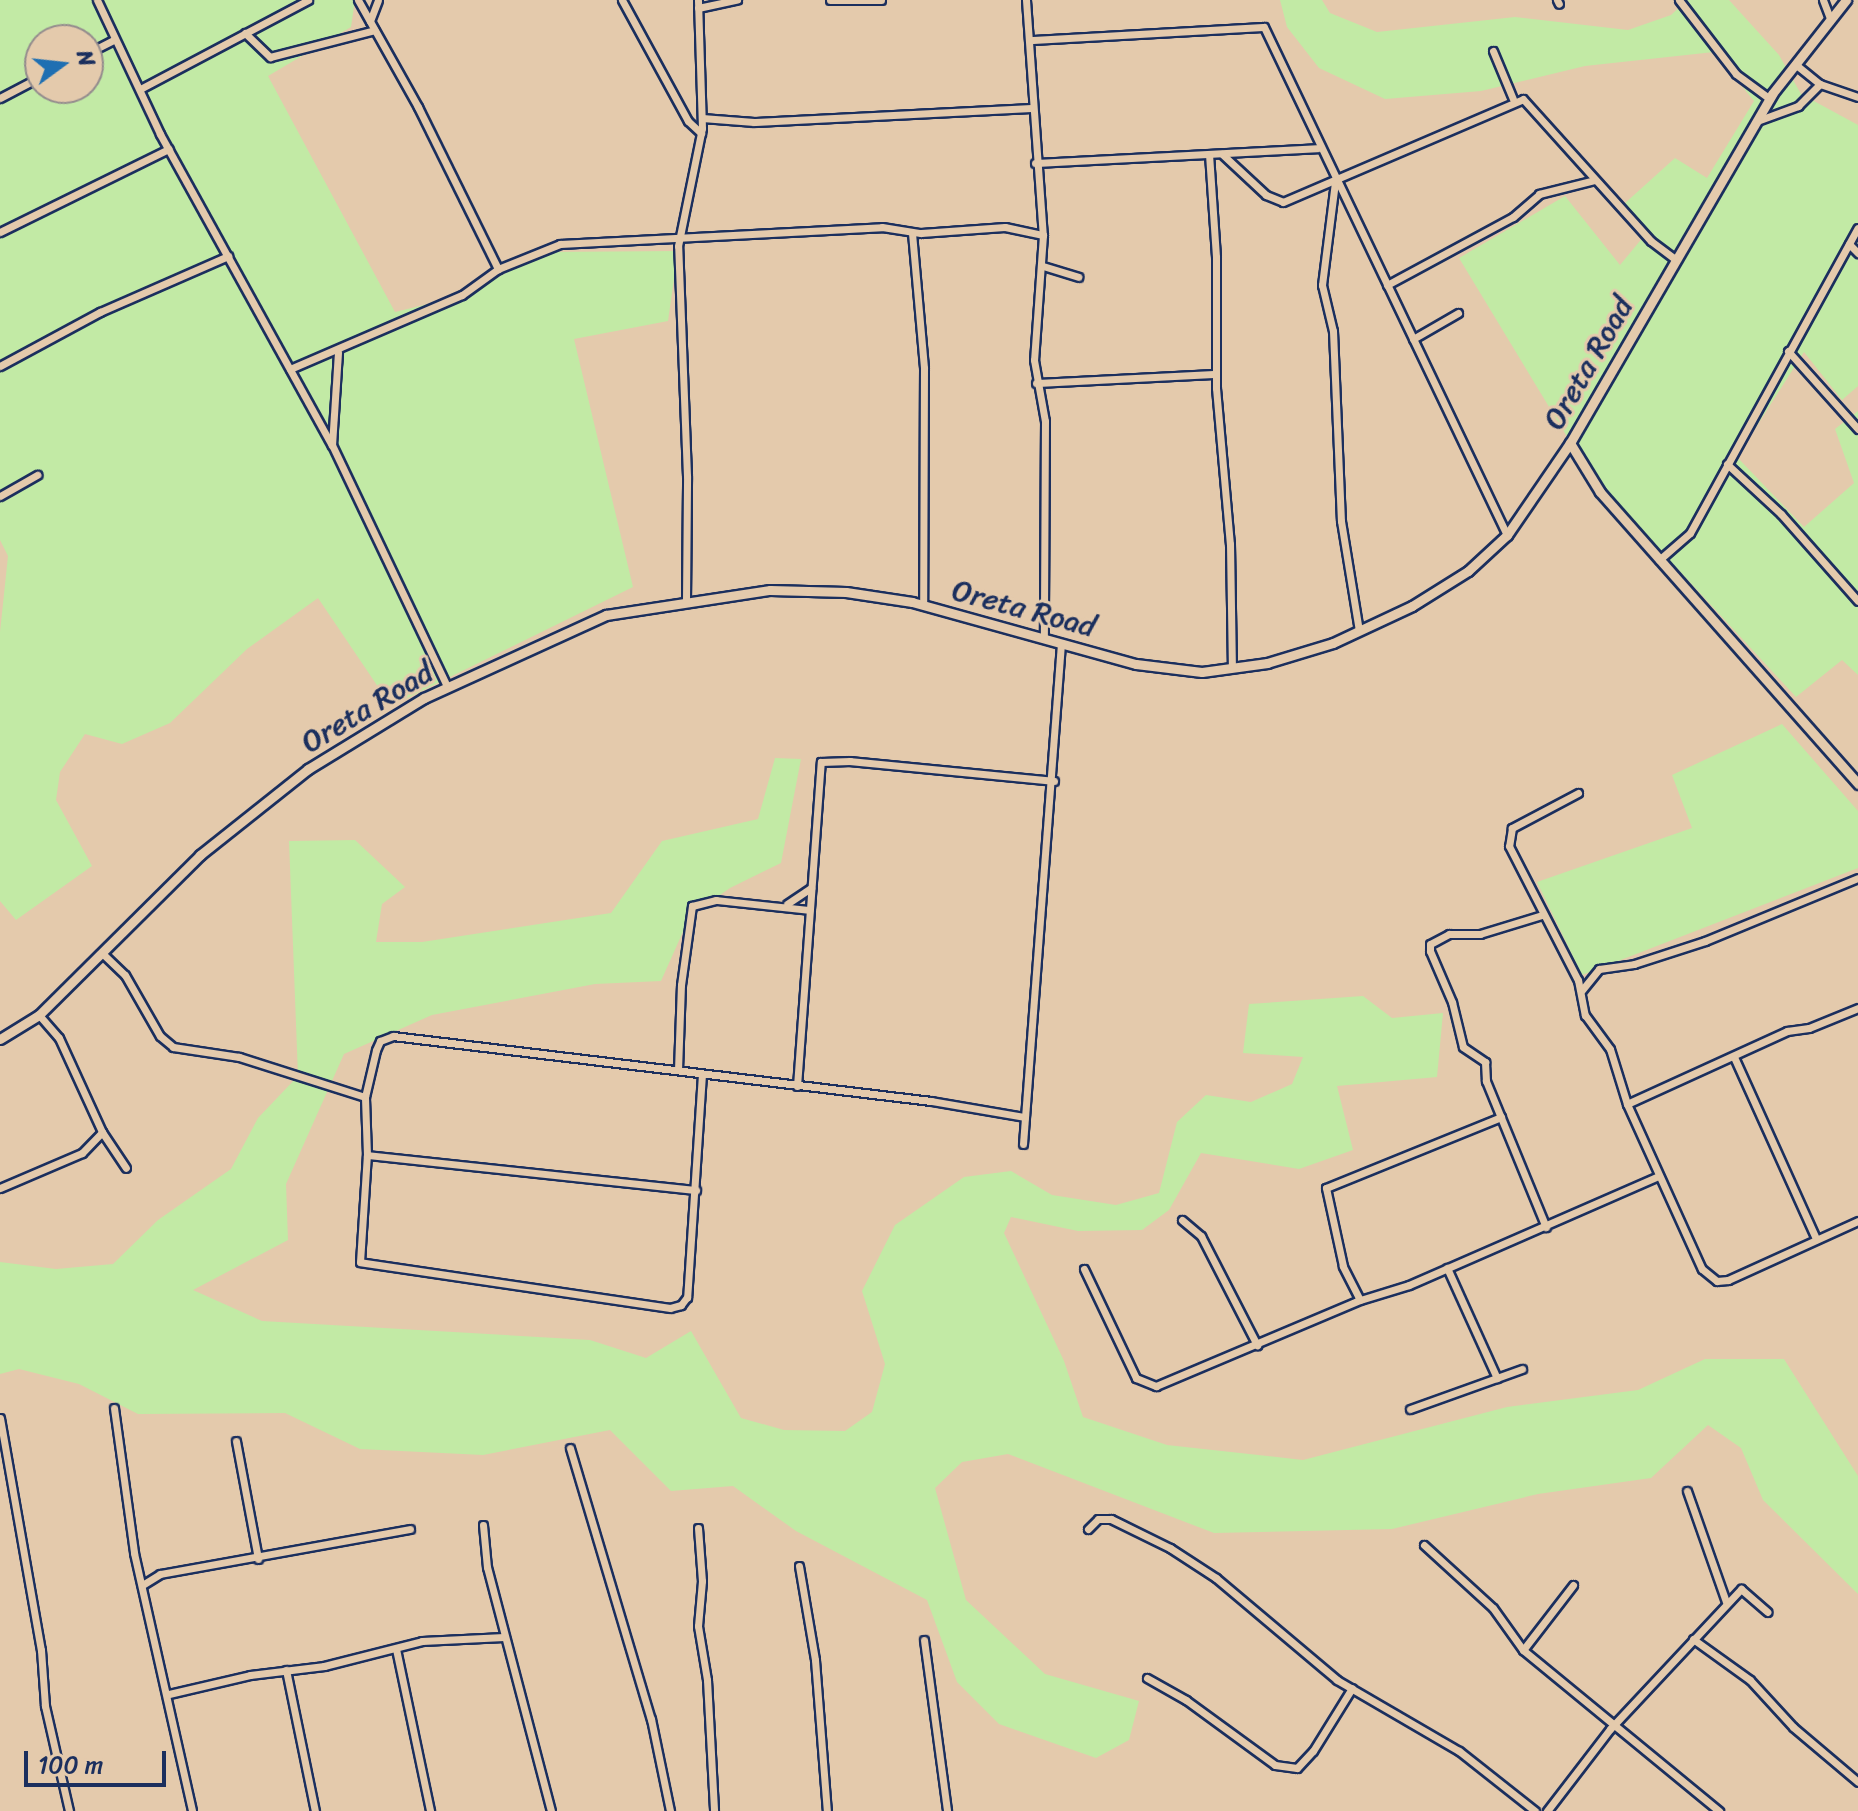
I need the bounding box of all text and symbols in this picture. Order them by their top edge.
north arrow [24,24,104,104]
text: N [65,46,107,71]
street label: Oreta Road [1536,290,1640,436]
street label: Oreta Road [948,572,1100,644]
street label: Oreta Road [295,654,439,760]
scale bar [28,1735,170,1785]
text: 100 m [38,1744,103,1786]

